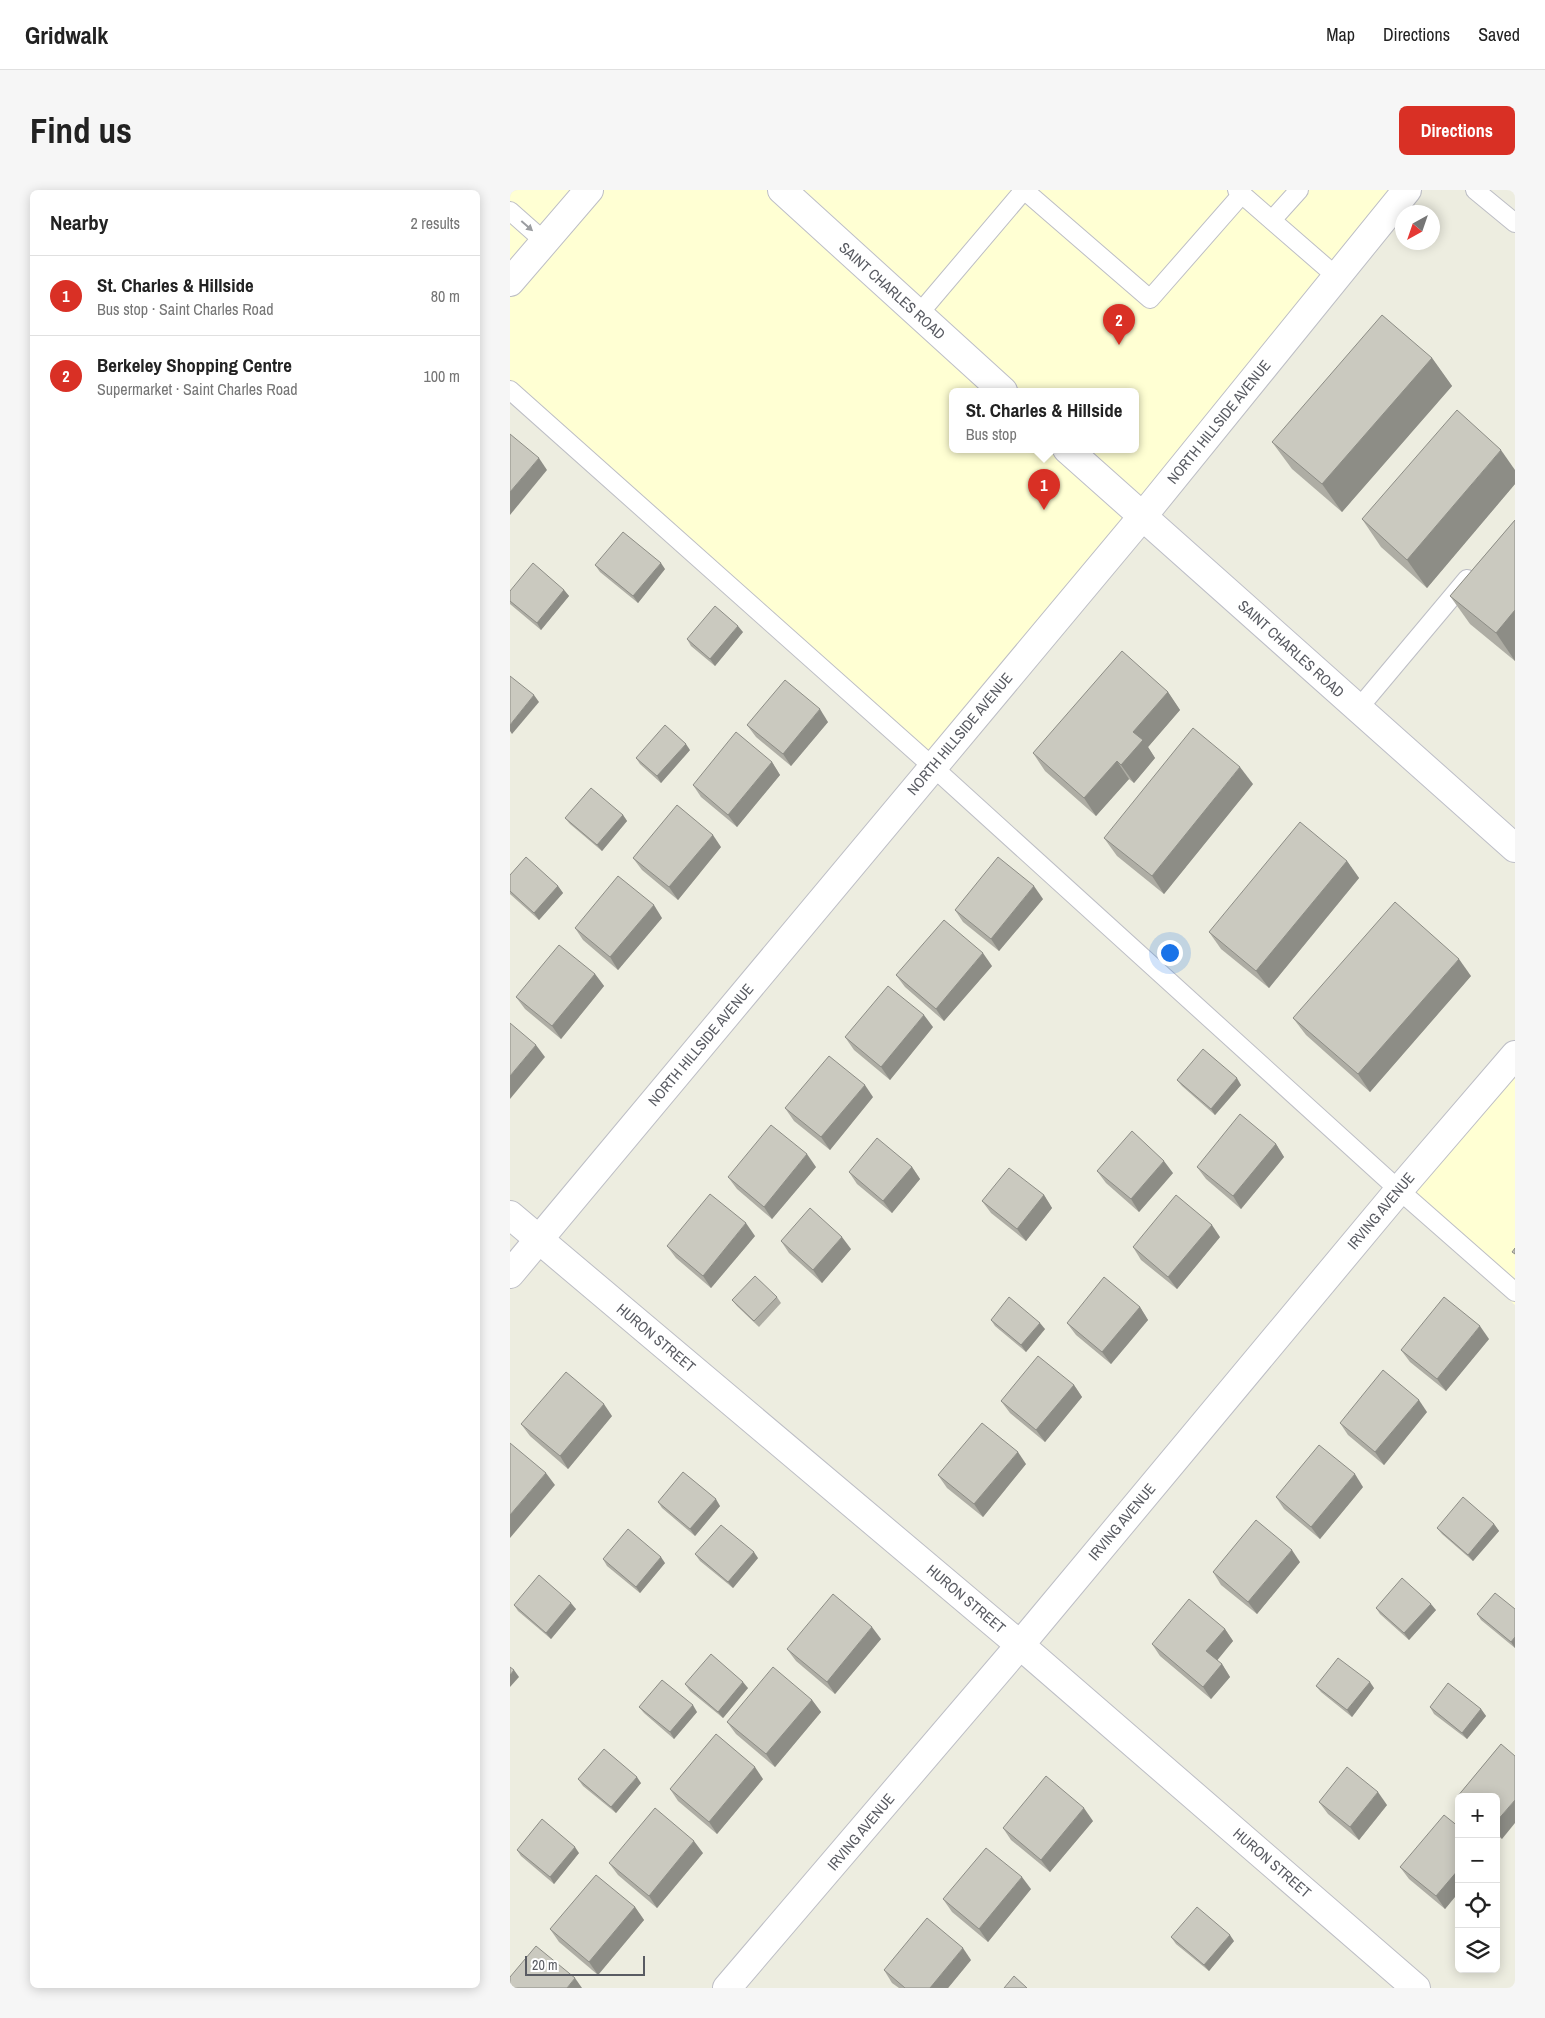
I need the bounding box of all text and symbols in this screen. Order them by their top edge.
text: Gridwalk [25,19,108,51]
text: Map [1326,22,1355,47]
text: Directions [1383,22,1450,47]
text: Saved [1478,22,1520,47]
button: Directions [1399,106,1515,155]
text: Find us [30,107,132,154]
north arrow [1395,205,1440,250]
text: Nearby [50,208,108,237]
text: 2 results [410,212,460,234]
one-way arrow [521,221,534,232]
street label: SAINT CHARLES ROAD [835,237,950,344]
text: St. Charles & Hillside [97,272,254,298]
text: 1 [62,285,70,307]
text: 80 m [431,285,460,307]
text: Bus stop · Saint Charles Road [97,298,274,320]
pin: 2 [1103,304,1135,345]
text: Berkeley Shopping Centre [97,352,292,378]
street label: NORTH HILLSIDE AVENUE [1162,355,1275,488]
text: 2 [62,365,70,387]
text: 100 m [424,365,460,387]
text: Supermarket · Saint Charles Road [97,378,298,400]
popup [949,388,1139,453]
text: St. Charles & Hillside [966,397,1122,423]
text: Bus stop [966,423,1017,445]
pin: 1 [1028,469,1060,510]
street label: SAINT CHARLES ROAD [1234,595,1349,702]
street label: NORTH HILLSIDE AVENUE [902,668,1017,799]
your location [1157,940,1183,966]
street label: NORTH HILLSIDE AVENUE [643,979,758,1110]
street label: IRVING AVENUE [1342,1168,1419,1254]
street label: HURON STREET [612,1298,701,1377]
street label: IRVING AVENUE [1083,1479,1160,1565]
street label: HURON STREET [922,1559,1011,1638]
street label: IRVING AVENUE [822,1789,899,1875]
map controls [1455,1793,1500,1973]
button: + [1455,1793,1500,1838]
street label: HURON STREET [1229,1823,1316,1903]
button: − [1455,1838,1500,1883]
button: locate [1455,1883,1500,1928]
button: layers [1455,1928,1500,1973]
scale bar [525,1953,645,1976]
text: 20 m [532,1956,558,1974]

